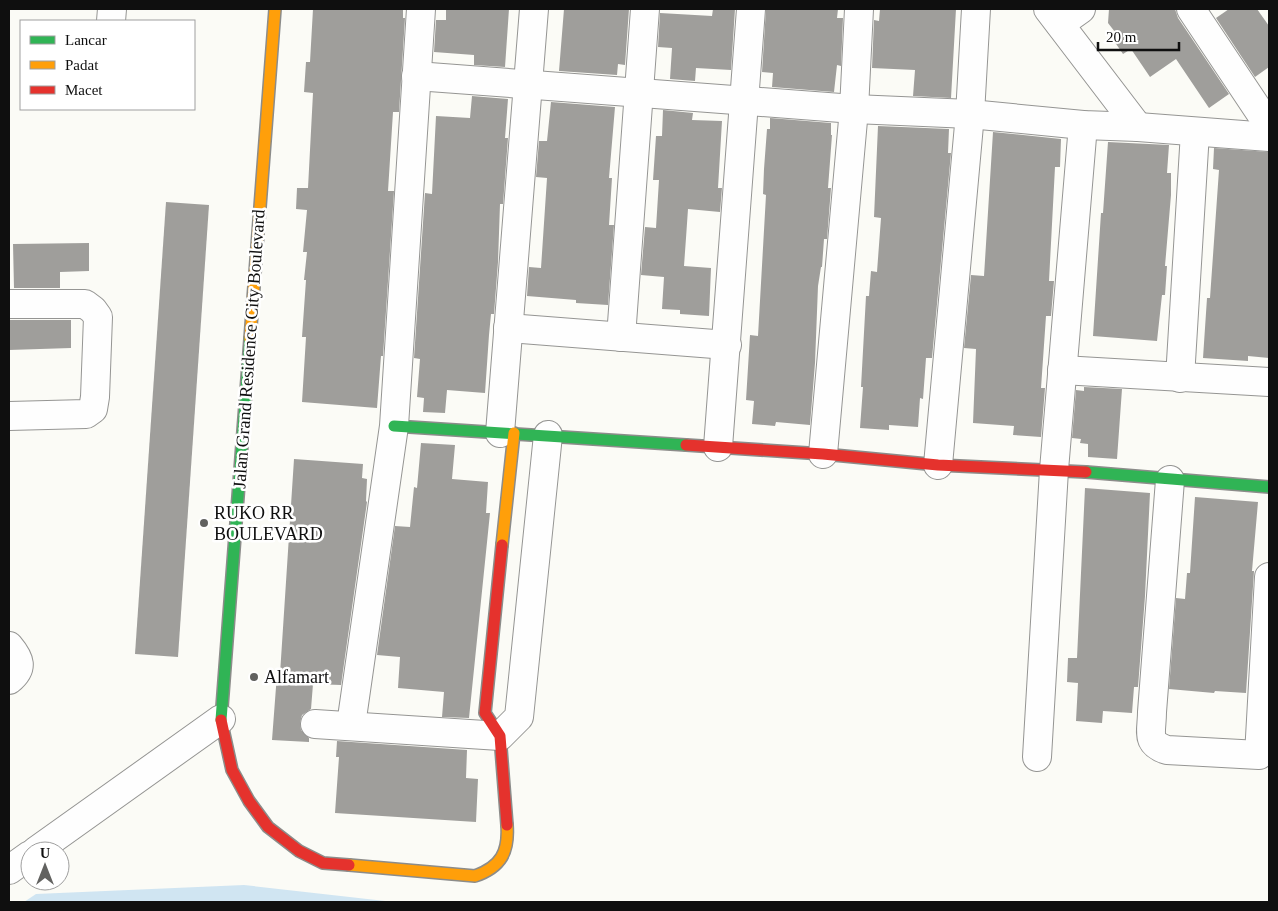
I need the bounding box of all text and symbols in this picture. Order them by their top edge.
legend [20,20,195,110]
scale bar [1098,20,1179,52]
text: 20 m [1106,29,1137,45]
text: Lancar [65,32,107,48]
text: Padat [65,57,99,73]
text: Macet [65,82,103,98]
street label: Jalan Grand Residence City Boulevard [229,209,269,489]
place label: RUKO RR BOULEVARD [214,503,323,544]
marker: RUKO RR BOULEVARD [198,517,210,529]
place label: Alfamart [264,667,329,687]
marker: Alfamart [248,671,260,683]
north arrow [20,841,70,891]
text: U [40,846,50,861]

